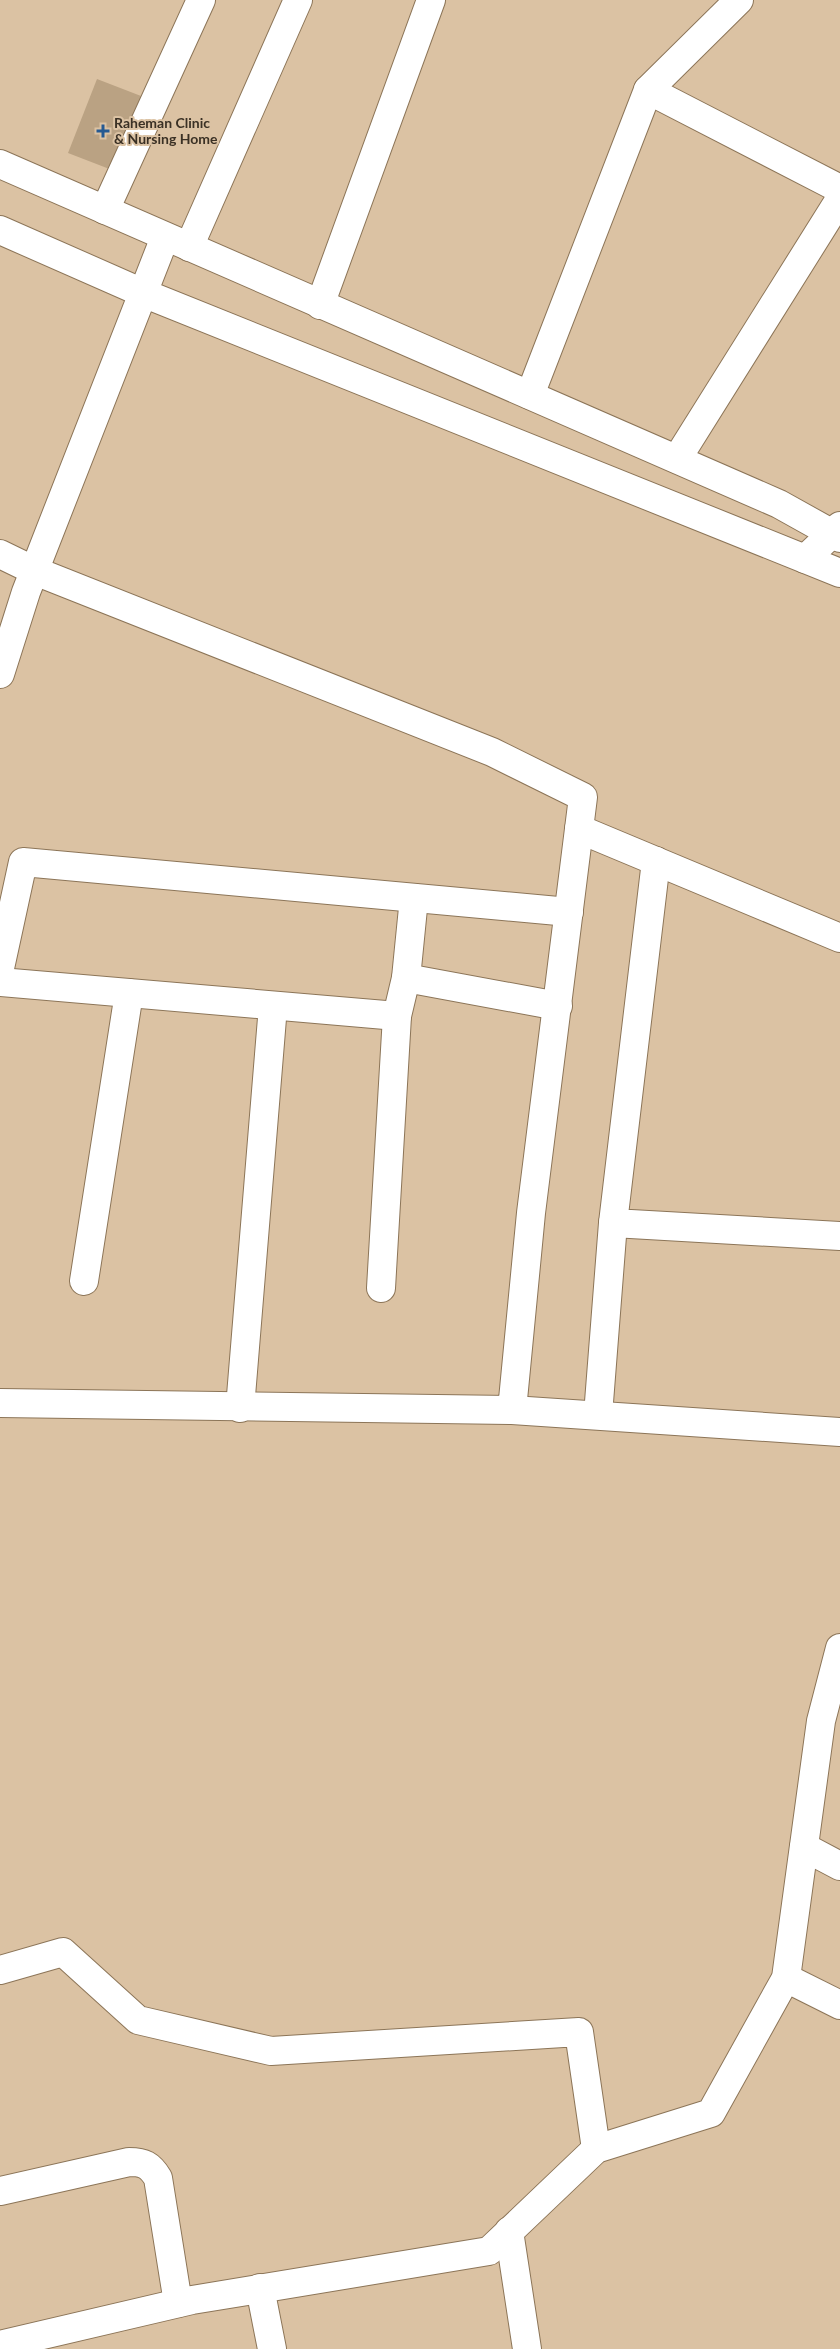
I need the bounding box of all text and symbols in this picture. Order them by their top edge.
place label: Raheman Clinic & Nursing Home [114,114,218,147]
marker: Raheman Clinic & Nursing Home [96,124,110,138]

